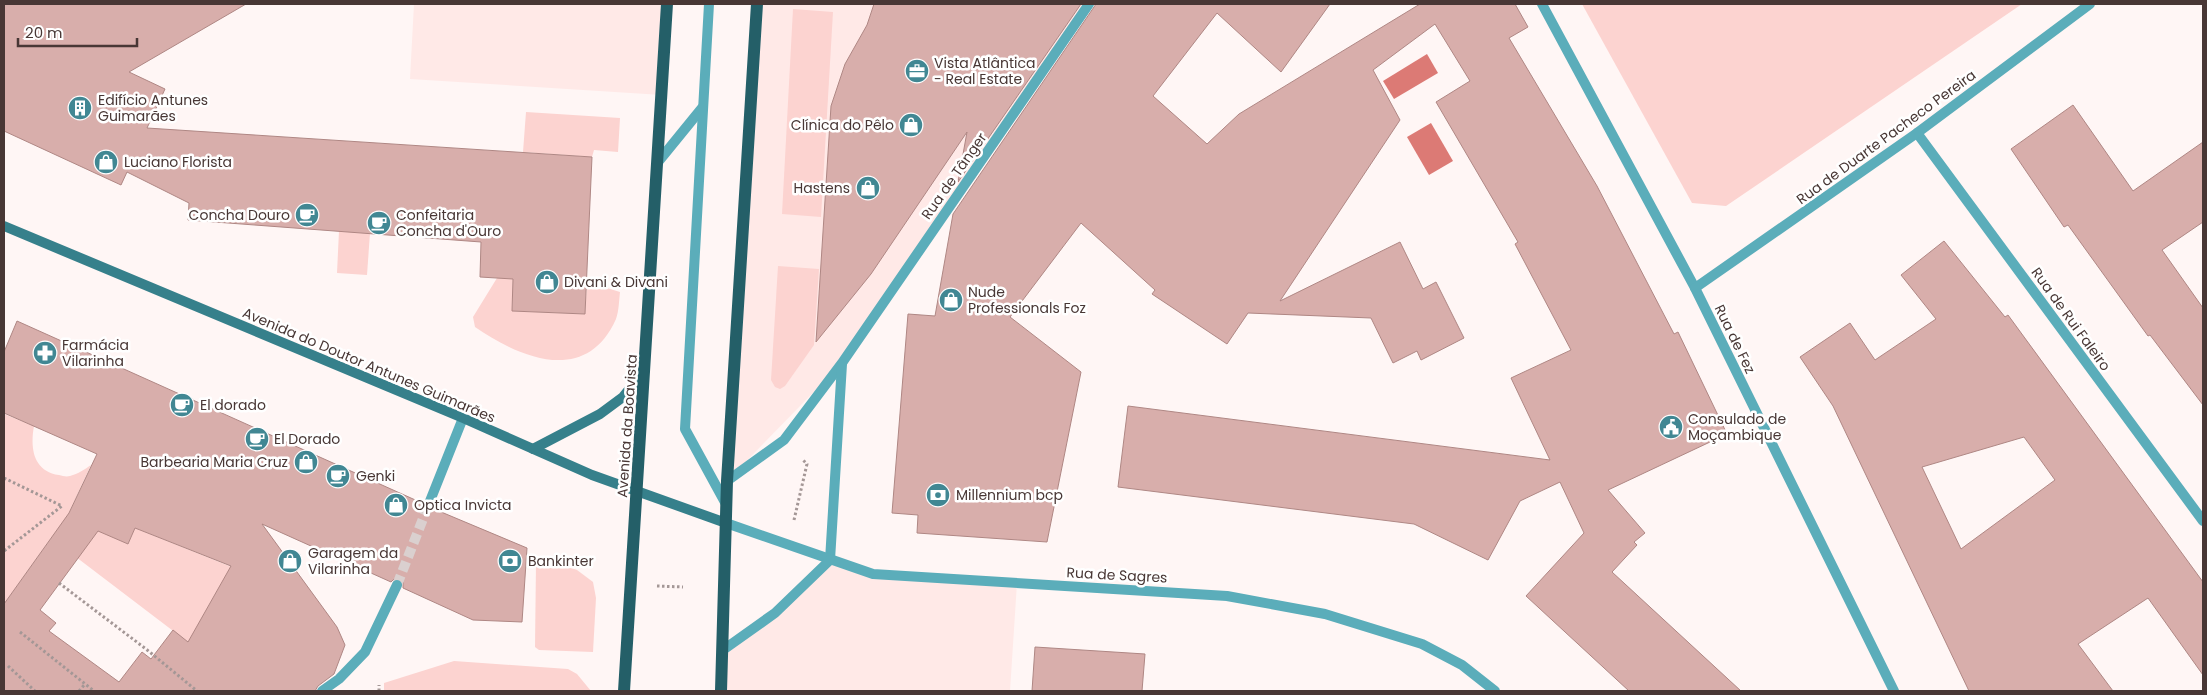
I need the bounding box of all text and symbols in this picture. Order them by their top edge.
scale bar [18,15,136,47]
text: 20 m [25,22,63,43]
place label: Vista Atlântica - Real Estate [934,53,1035,89]
office icon: Vista Atlântica - Real Estate [904,58,930,84]
street label: Rua de Duarte Pacheco Pereira [1792,65,1980,209]
place label: Edifício Antunes Guimarães [98,90,208,126]
building icon: Edifício Antunes Guimarães [67,95,93,121]
shop icon: Clínica do Pêlo [898,112,924,138]
place label: Clínica do Pêlo [791,115,894,135]
street label: Rua de Tânger [917,129,991,223]
shop icon: Luciano Florista [93,149,119,175]
place label: Luciano Florista [124,152,232,172]
shop icon: Hastens [855,175,881,201]
place label: Hastens [793,178,850,198]
cafe icon: Concha Douro [294,202,320,228]
place label: Concha Douro [189,205,290,225]
place label: Confeitaria Concha d'Ouro [396,205,501,241]
cafe icon: Confeitaria Concha d'Ouro [366,210,392,236]
street label: Rua de Rui Faleiro [2027,263,2115,375]
shop icon: Divani & Divani [534,269,560,295]
place label: Divani & Divani [564,272,668,292]
place label: Nude Professionals Foz [968,282,1086,318]
shop icon: Nude Professionals Foz [938,287,964,313]
street label: Rua de Fez [1710,301,1760,377]
street label: Avenida do Doutor Antunes Guimarães [239,302,499,428]
place label: Farmácia Vilarinha [62,335,129,371]
pharmacy icon: Farmácia Vilarinha [32,340,58,366]
street label: Avenida da Boavista [612,354,642,498]
cafe icon: El dorado [169,392,195,418]
place label: El dorado [200,395,266,415]
place label: Consulado de Moçambique [1688,409,1787,445]
public building icon: Consulado de Moçambique [1658,414,1684,440]
cafe icon: El Dorado [244,426,270,452]
place label: El Dorado [274,429,340,449]
shop icon: Barbearia Maria Cruz [293,449,319,475]
place label: Barbearia Maria Cruz [141,452,288,472]
cafe icon: Genki [325,463,351,489]
place label: Genki [356,466,395,486]
bank icon: Millennium bcp [925,482,951,508]
place label: Millennium bcp [956,485,1063,505]
shop icon: Optica Invicta [383,492,409,518]
place label: Optica Invicta [414,495,511,515]
place label: Garagem da Vilarinha [308,543,398,579]
shop icon: Garagem da Vilarinha [277,548,303,574]
bank icon: Bankinter [497,548,523,574]
place label: Bankinter [528,551,594,571]
street label: Rua de Sagres [1066,562,1168,588]

